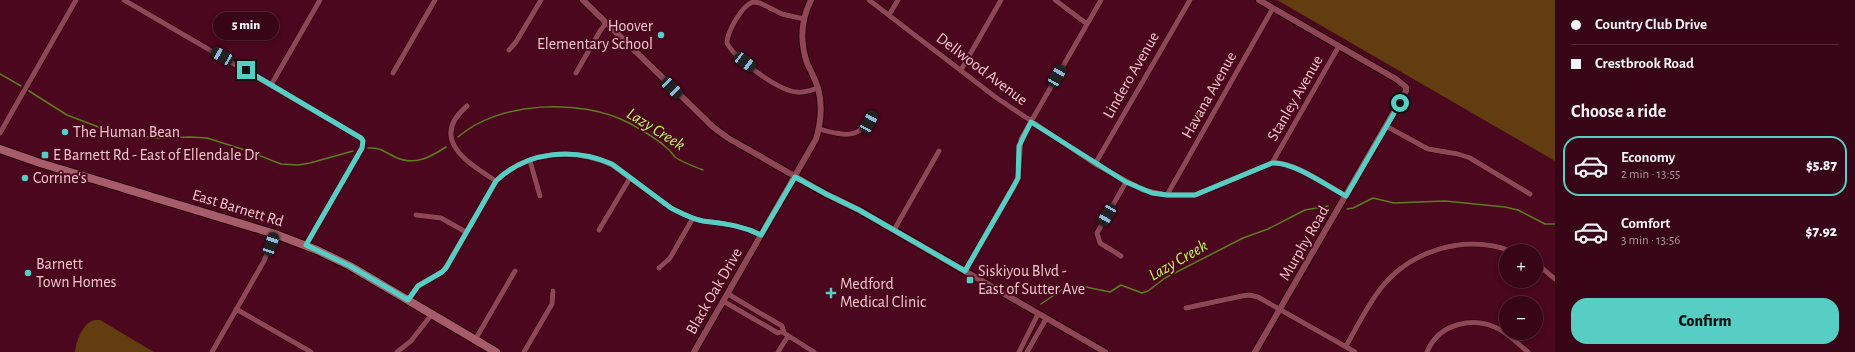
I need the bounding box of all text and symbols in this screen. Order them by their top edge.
callout: 5 min [213,12,279,40]
text: Country Club Drive [1595,17,1707,32]
place label: Hoover Elementary School [537,18,654,53]
text: 5 min [232,19,260,32]
street label: Lindero Avenue [1100,29,1162,121]
marker: Hoover Elementary School [656,30,666,40]
street label: Dellwood Avenue [933,30,1031,108]
car [209,45,235,67]
street label: Havana Avenue [1179,49,1239,141]
car [732,50,758,74]
street label: Stanley Avenue [1264,53,1327,144]
text: Crestbrook Road [1595,56,1694,71]
route end [237,61,255,79]
car [1046,63,1068,89]
car [659,75,685,101]
route start [1391,94,1409,112]
text: Choose a ride [1571,103,1666,121]
water label: Lazy Creek [624,105,688,153]
car [858,109,880,135]
place label: The Human Bean [73,124,180,140]
marker: The Human Bean [60,127,70,137]
place label: E Barnett Rd - East of Ellendale Dr [53,147,260,163]
icon: car [1573,148,1609,184]
marker: E Barnett Rd - East of Ellendale Dr [40,150,50,160]
text: Economy [1621,150,1675,165]
text: $5.87 [1806,158,1837,173]
text: 2 min · 13:55 [1621,168,1680,181]
place label: Corrine‘s [33,170,87,186]
marker: Corrine‘s [20,173,30,183]
street label: East Barnett Rd [190,187,286,229]
car [1096,202,1118,228]
street label: Murphy Road [1276,203,1333,283]
icon: car [1573,214,1609,250]
text: Comfort [1621,216,1670,231]
text: $7.92 [1806,224,1837,239]
car [261,231,281,257]
text: 3 min · 13:56 [1621,234,1680,247]
water label: Lazy Creek [1146,236,1210,284]
map controls [1499,244,1543,340]
button: + [1499,244,1543,288]
street label: Black Oak Drive [683,245,745,337]
place label: Barnett Town Homes [36,256,117,290]
place label: Siskiyou Blvd - East of Sutter Ave [978,263,1085,297]
marker: Barnett Town Homes [23,268,33,278]
marker: Siskiyou Blvd - East of Sutter Ave [965,275,975,285]
place label: Medford Medical Clinic [840,276,926,310]
marker: Medford Medical Clinic [825,287,837,299]
button: − [1499,296,1543,340]
button: Confirm [1571,298,1839,344]

